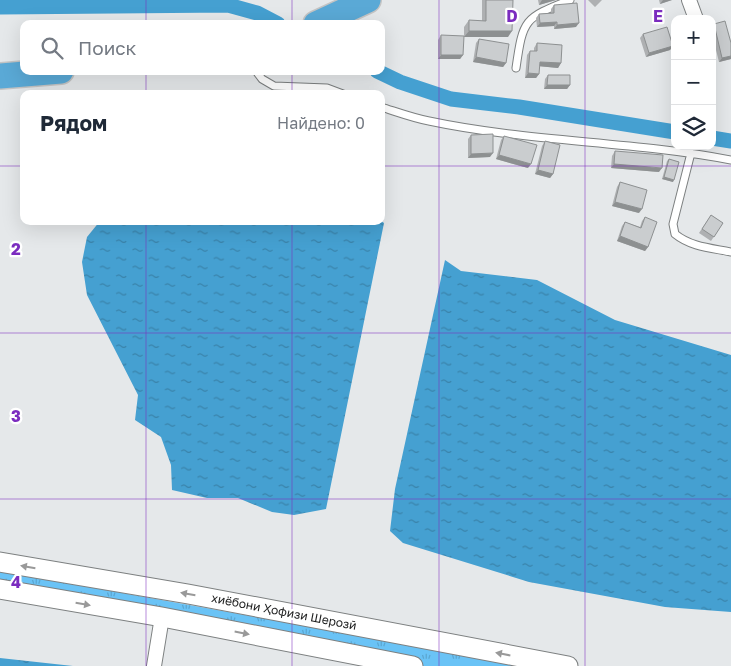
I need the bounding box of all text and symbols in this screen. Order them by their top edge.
text: D [506,6,518,26]
text: E [653,6,663,26]
map controls [671,15,716,150]
button: + [671,15,716,60]
search box [20,20,385,75]
icon: search [38,34,66,62]
text: Поиск [78,36,137,59]
button: − [671,60,716,105]
button: layers [671,105,716,150]
text: Рядом [40,110,107,136]
text: Найдено: 0 [277,113,365,133]
text: 2 [11,239,21,259]
text: 3 [11,406,21,426]
one-way arrow [20,563,36,571]
text: 4 [11,572,21,592]
one-way arrow [180,590,196,598]
street label: хиёбони Ҳофизи Шерозӣ [210,590,358,633]
one-way arrow [75,600,91,608]
one-way arrow [235,629,250,637]
one-way arrow [494,649,510,657]

